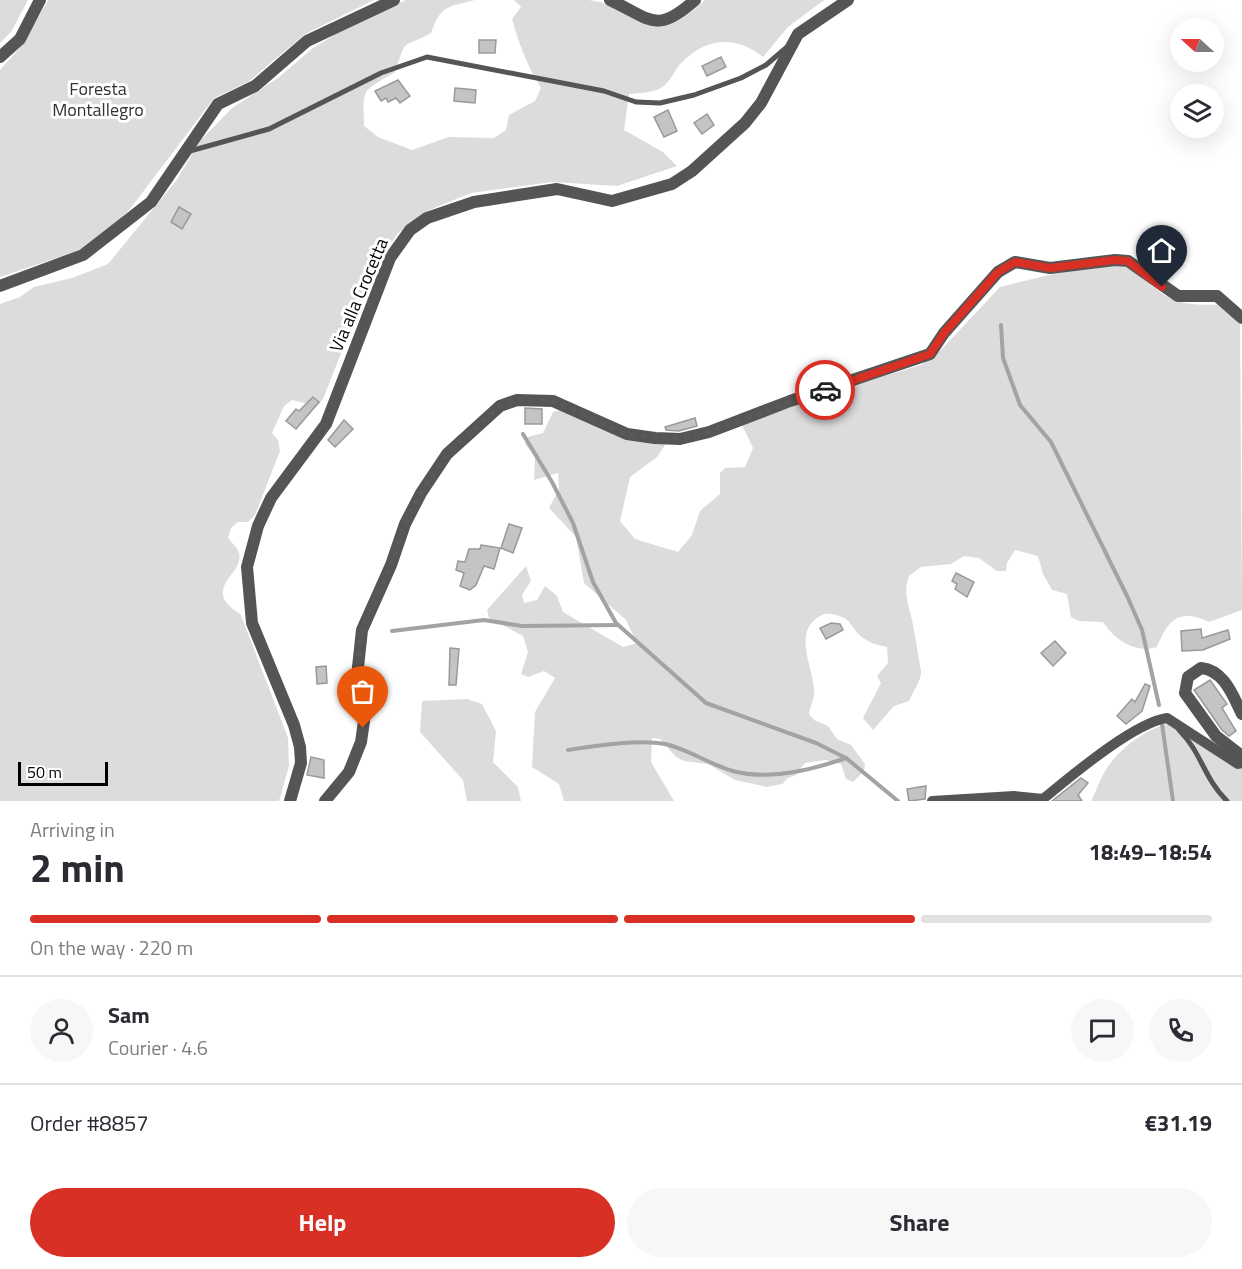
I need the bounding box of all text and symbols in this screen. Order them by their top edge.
north arrow [1170,18,1224,72]
map controls [1170,18,1224,138]
park label: Foresta Montallegro [52,75,144,123]
button: layers [1170,84,1224,138]
pin [1136,225,1187,287]
street label: Via alla Crocetta [322,234,395,356]
icon: home [1145,234,1178,267]
courier [795,360,855,420]
icon: car [809,374,842,407]
pin [337,666,388,728]
icon: bag [346,675,379,708]
scale bar [18,759,108,786]
text: 50 m [27,760,62,784]
text: Arriving in [30,814,115,845]
text: 18:49–18:54 [1089,835,1212,869]
text: 2 min [30,838,125,897]
text: On the way · 220 m [30,932,193,963]
text: Sam [108,998,150,1032]
button: person [30,999,93,1062]
button: chat [1071,999,1134,1062]
button: phone [1149,999,1212,1062]
text: Courier · 4.6 [108,1032,208,1063]
text: Order #8857 [30,1106,149,1140]
text: €31.19 [1145,1106,1212,1140]
button: Help [30,1188,615,1257]
button: Share [627,1188,1212,1257]

